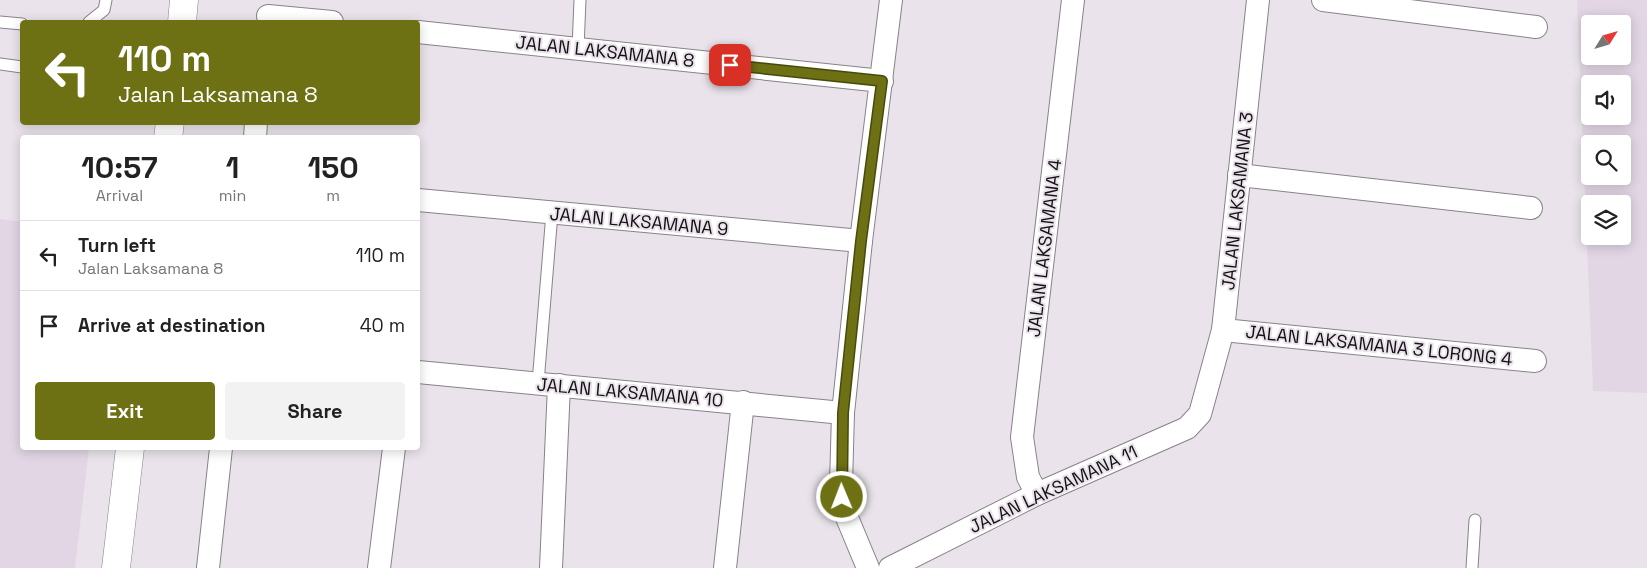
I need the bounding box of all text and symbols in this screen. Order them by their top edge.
north arrow [1581,15,1631,65]
map controls [1581,15,1631,245]
street label: JALAN LAKSAMANA 8 [515,30,695,72]
text: 110 m [118,37,211,81]
icon: left [35,40,100,105]
pin [709,44,751,86]
icon: arrive [716,51,744,79]
button: sound [1581,75,1631,125]
text: Jalan Laksamana 8 [118,80,318,108]
street label: JALAN LAKSAMANA 3 [1216,111,1258,291]
button: search [1581,135,1631,185]
text: 10:57 [81,148,158,187]
text: 1 [226,148,239,187]
text: 150 [308,148,359,187]
street label: JALAN LAKSAMANA 4 [1022,158,1066,338]
text: Arrival [96,185,143,206]
text: min [219,185,246,206]
text: m [326,185,340,206]
button: layers [1581,195,1631,245]
street label: JALAN LAKSAMANA 9 [549,202,729,240]
text: Turn left [78,233,156,258]
icon: left [35,242,63,270]
text: 110 m [356,243,405,268]
text: Jalan Laksamana 8 [78,258,223,279]
icon: arrive [35,312,63,340]
text: Arrive at destination [78,313,266,338]
text: 40 m [360,313,405,338]
street label: JALAN LAKSAMANA 3 LORONG 4 [1244,320,1514,370]
street label: JALAN LAKSAMANA 10 [536,372,724,412]
button: Exit [35,382,215,440]
button: Share [225,382,405,440]
street label: JALAN LAKSAMANA 11 [965,440,1141,538]
position arrow [815,470,867,522]

